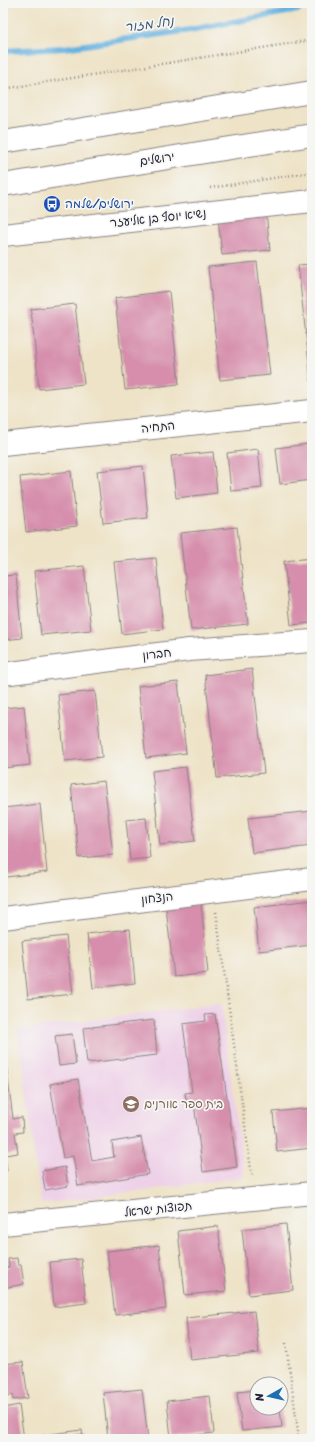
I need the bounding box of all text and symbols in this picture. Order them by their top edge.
water label: נחל מזור [123,9,176,39]
street label: ירושלים [138,145,176,173]
place label: ירושלים/שלמה [65,193,134,215]
bus stop icon: ירושלים/שלמה [42,194,62,214]
street label: נשיא יוסף בן אליעזר [109,202,207,234]
street label: התחיה [140,414,176,440]
street label: חברון [141,641,173,667]
street label: הנצחון [140,885,174,911]
place label: בית ספר אורנים [144,1093,223,1115]
school or university icon: בית ספר אורנים [121,1094,141,1114]
street label: תפוצות ישראל [123,1194,193,1224]
north arrow [249,1376,289,1416]
text: N [250,1392,270,1403]

